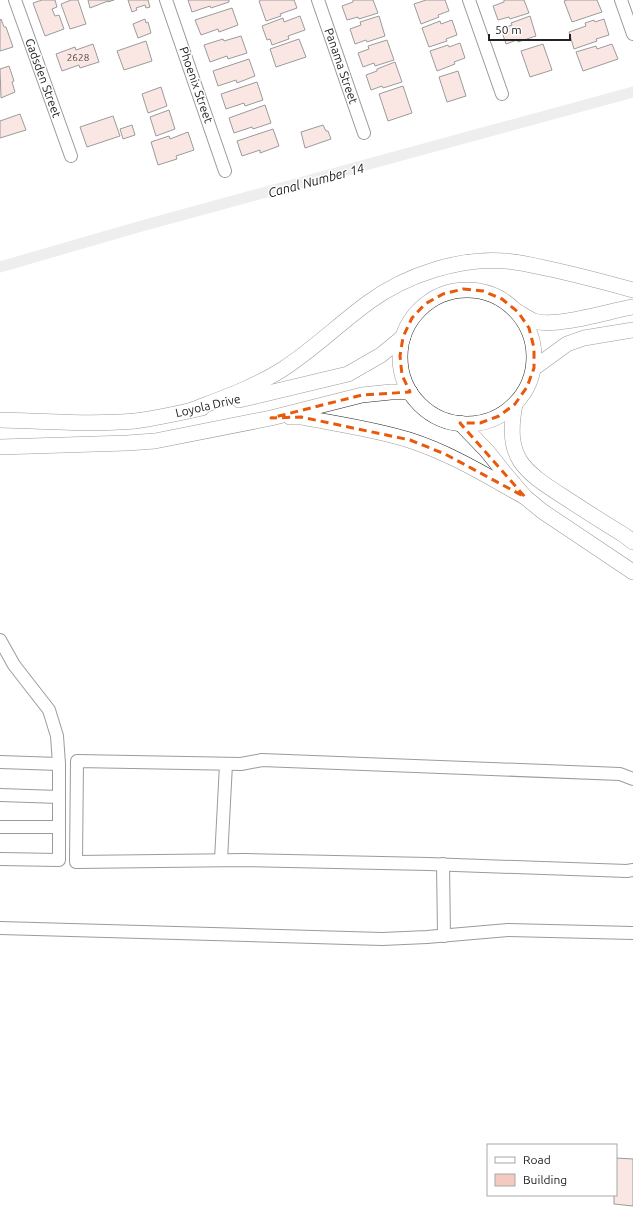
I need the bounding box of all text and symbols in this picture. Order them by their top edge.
scale bar [489,16,570,42]
text: 50 m [495,23,522,36]
street label: Panama Street [322,26,361,106]
street label: Gadsden Street [23,37,64,119]
street label: Phoenix Street [177,45,216,125]
house number: 2628 [67,52,90,63]
water label: Canal Number 14 [266,160,366,200]
street label: Loyola Drive [174,392,242,419]
legend [487,1144,617,1196]
text: Road [523,1153,551,1166]
text: Building [523,1173,567,1186]

